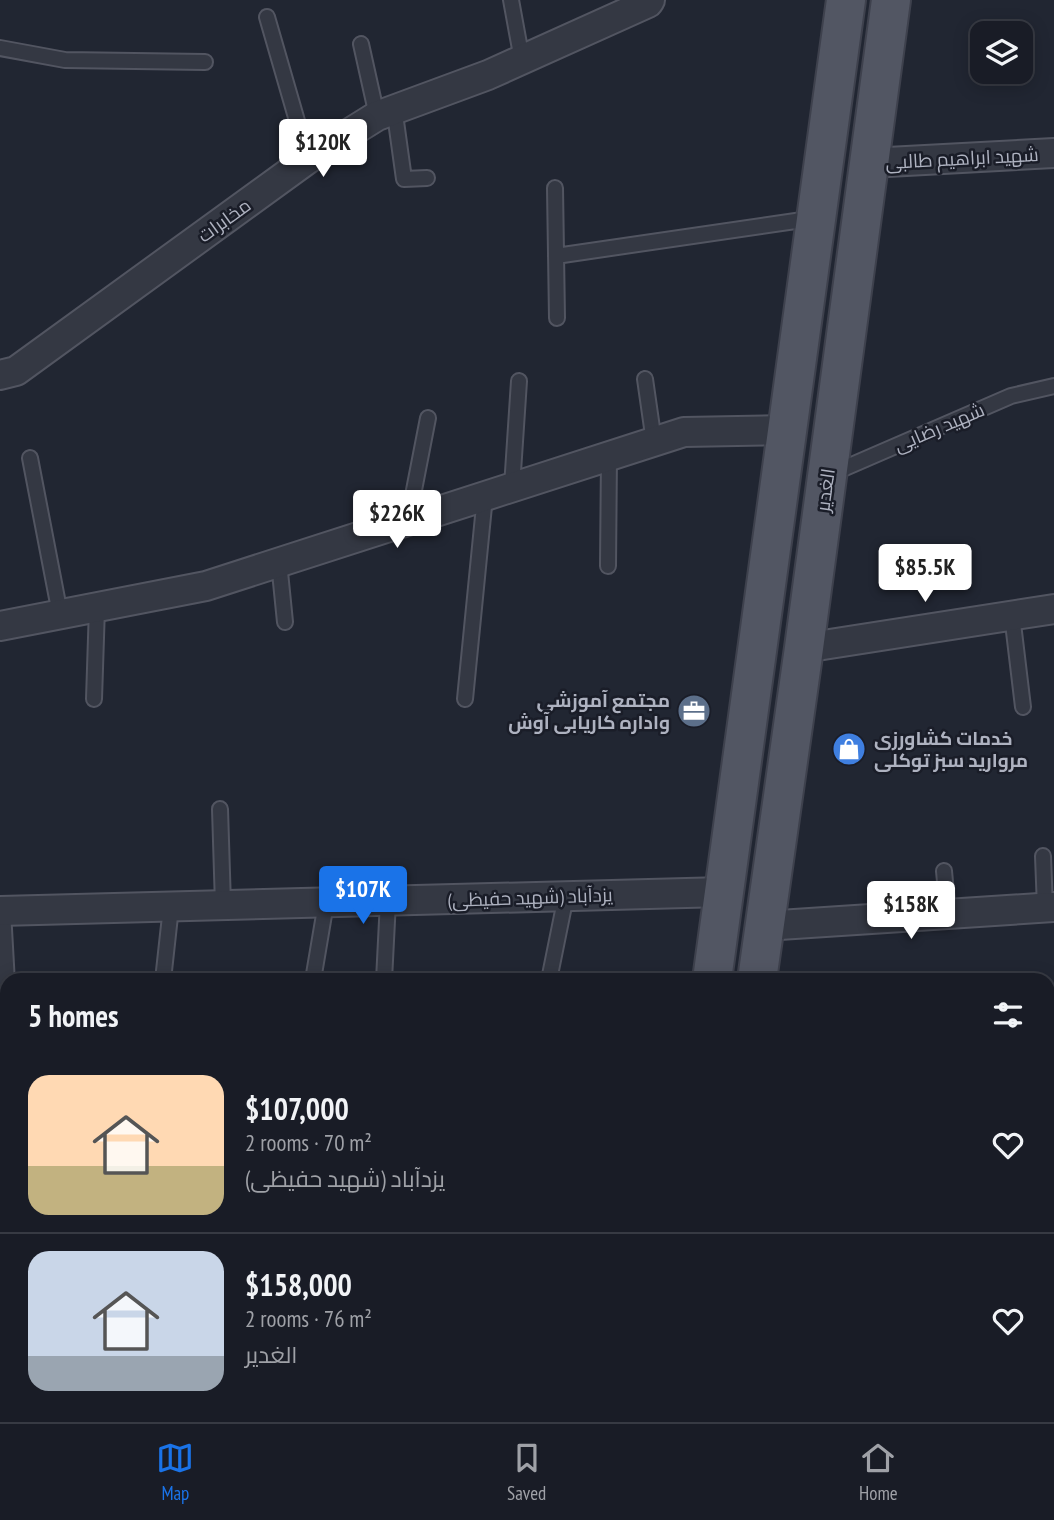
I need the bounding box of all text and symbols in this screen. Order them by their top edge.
map controls [970,21,1033,84]
button: layers [970,21,1033,84]
pin: $120K [274,120,372,179]
text: $120K [295,127,351,156]
street label: شهید ابراهیم طالبی [885,142,1039,176]
street label: مخابرات [193,193,255,247]
street label: شهید رضایی [890,397,988,457]
street label: الغدیر [810,467,840,514]
pin: $226K [348,490,446,550]
text: $226K [369,498,425,527]
pin: $85.5K [868,544,982,604]
text: $85.5K [895,552,955,581]
place label: مجتمع آموزشی واداره کاریابی آوش [508,688,670,734]
office icon: مجتمع آموزشی واداره کاریابی آوش [675,692,713,730]
place label: خدمات کشاورزی مروارید سبز توکلی [874,726,1028,772]
shop icon: خدمات کشاورزی مروارید سبز توکلی [830,730,868,768]
pin: $107K [314,866,412,926]
text: $107K [335,874,391,903]
pin: $158K [862,881,960,941]
street label: یزدآباد (شهید حفیظی) [447,882,613,912]
text: $158K [883,889,939,918]
text: 5 homes [28,996,119,1035]
icon: filters [989,996,1027,1034]
text: $107,000 [245,1089,349,1128]
icon: home [84,1103,168,1187]
icon: heart [989,1126,1027,1164]
text: 2 rooms · 70 m² [245,1128,372,1157]
text: یزدآباد (شهید حفیظی) [245,1164,445,1193]
text: $158,000 [245,1265,352,1304]
icon: home [84,1279,168,1363]
icon: heart [989,1302,1027,1340]
text: 2 rooms · 76 m² [245,1304,372,1333]
text: الغدیر [245,1340,298,1369]
tab: Map [156,1439,194,1505]
tab: Saved [507,1439,546,1505]
tab: Home [859,1439,898,1505]

